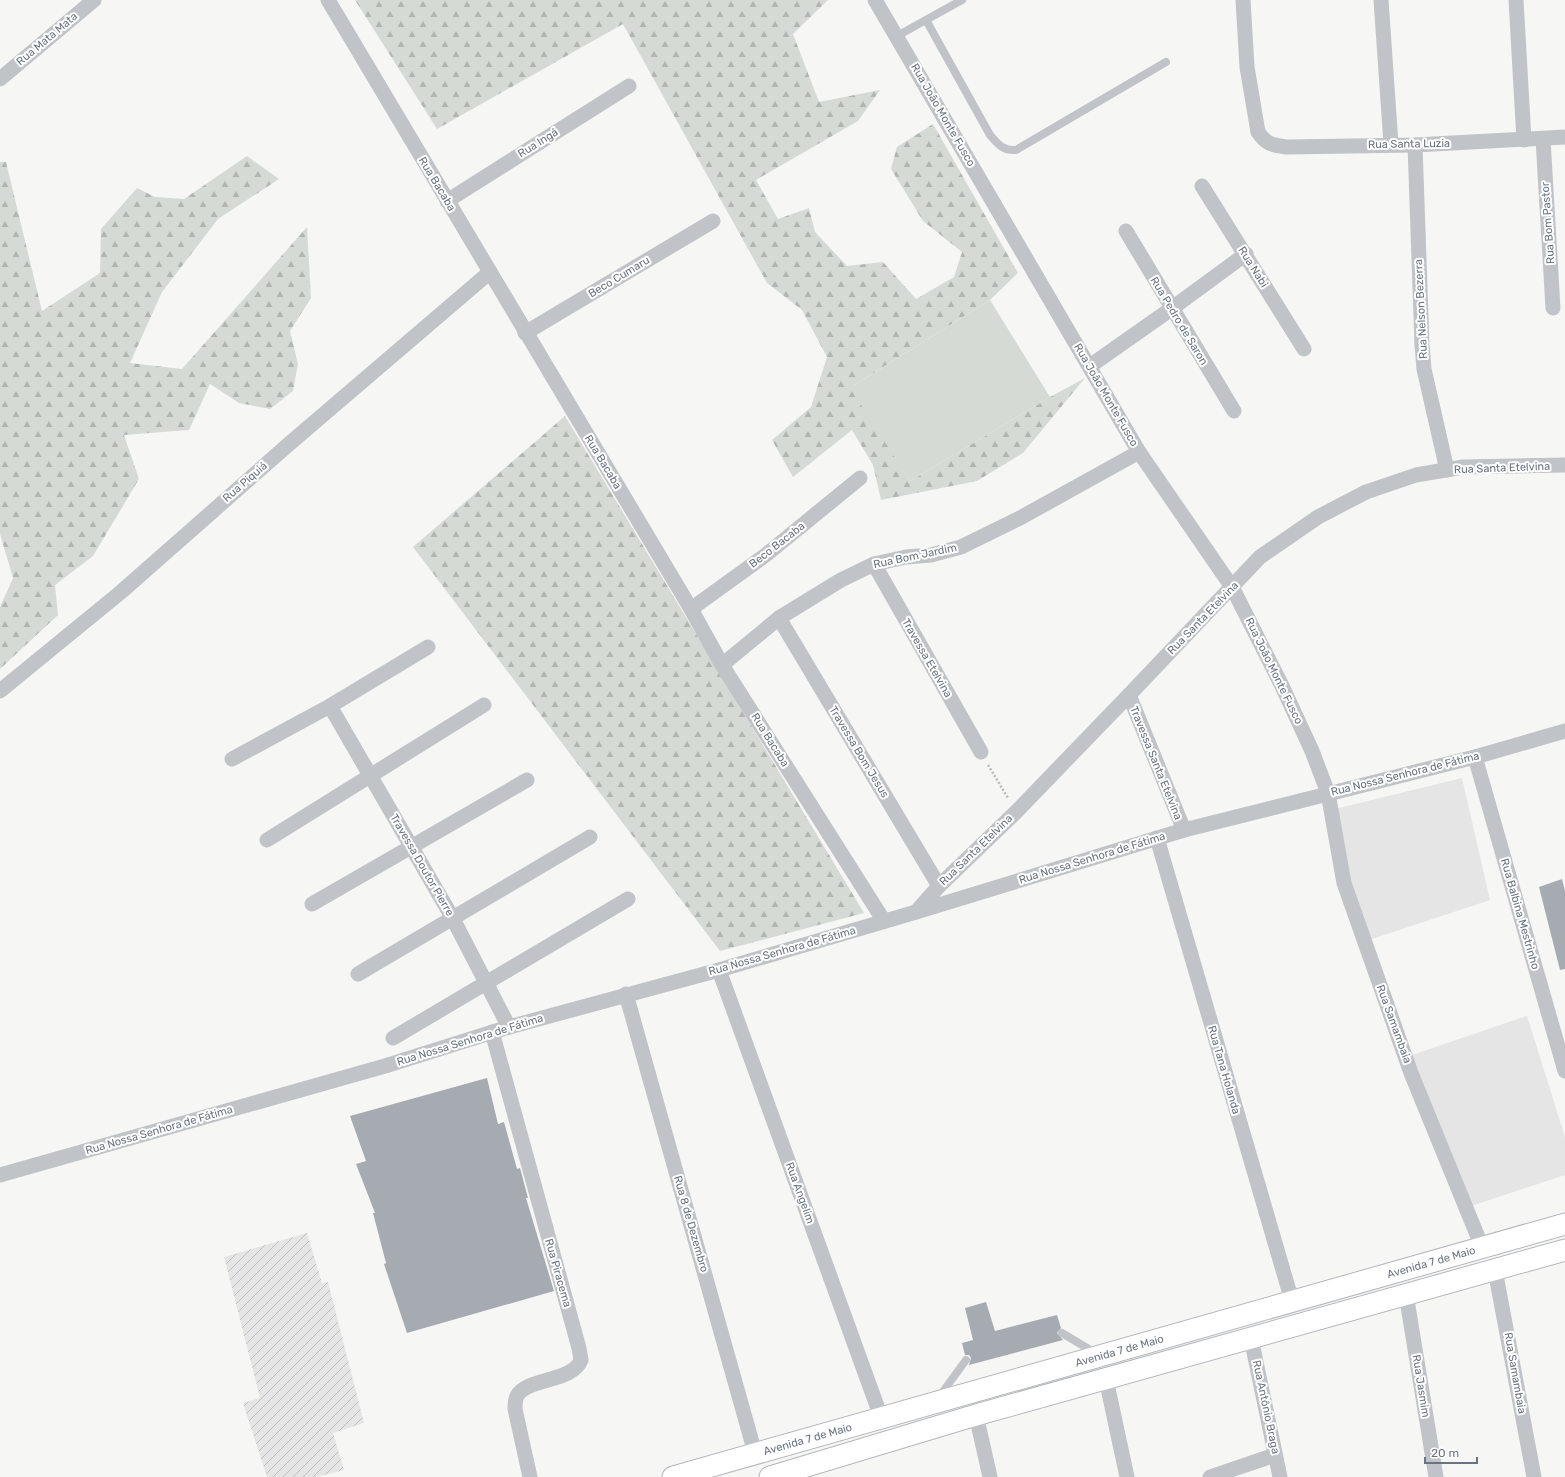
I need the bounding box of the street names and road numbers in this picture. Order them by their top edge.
street label: Rua Mata Mata [14,10,80,68]
street label: Rua João Monte Fusco [908,61,978,169]
street label: Rua Ingá [516,126,560,160]
street label: Rua Santa Luzia [1368,137,1450,151]
street label: Rua Bacaba [416,155,458,213]
street label: Rua Bom Pastor [1539,181,1557,264]
street label: Rua Nabi [1235,244,1271,290]
street label: Beco Cumaru [586,254,652,300]
street label: Rua Nelson Bezerra [1412,259,1430,359]
street label: Rua Pedro de Saron [1147,274,1211,368]
street label: Rua João Monte Fusco [1071,341,1141,449]
street label: Rua Bacaba [582,433,624,491]
street label: Rua Piquiá [220,459,270,505]
street label: Rua Santa Etelvina [1454,460,1550,476]
street label: Beco Bacaba [747,519,807,571]
street label: Rua Bom Jardim [872,541,958,571]
street label: Rua Santa Etelvina [1165,579,1241,657]
street label: Travessa Etelvina [899,616,955,700]
street label: Rua João Monte Fusco [1243,616,1305,726]
street label: Travessa Bom Jesus [826,704,892,801]
street label: Travessa Santa Etelvina [1127,704,1185,822]
street label: Rua Bacaba [748,711,792,769]
street label: Rua Nossa Senhora de Fátima [1329,749,1481,799]
street label: Travessa Doutor Pierre [387,812,457,918]
street label: Rua Santa Etelvina [937,812,1015,888]
street label: Rua Nossa Senhora de Fátima [1017,830,1167,886]
street label: Rua Balbina Mestrinho [1498,857,1542,971]
street label: Rua Nossa Senhora de Fátima [707,924,857,978]
street label: Rua Samambaia [1374,983,1414,1065]
street label: Rua Nossa Senhora de Fátima [395,1012,545,1068]
street label: Rua Tana Holanda [1205,1024,1243,1116]
street label: Rua Nossa Senhora de Fátima [84,1103,234,1157]
street label: Rua Angelim [783,1161,817,1226]
street label: Rua 8 de Dezembro [671,1174,711,1274]
street label: Rua Piracema [542,1237,574,1309]
street label: Avenida 7 de Maio [1385,1243,1477,1281]
street label: Rua Samambaia [1501,1331,1529,1415]
street label: Avenida 7 de Maio [1074,1332,1165,1369]
street label: Rua Jasmim [1410,1354,1432,1419]
street label: Rua Antônio Braga [1250,1359,1282,1455]
street label: Avenida 7 de Maio [762,1420,853,1458]

